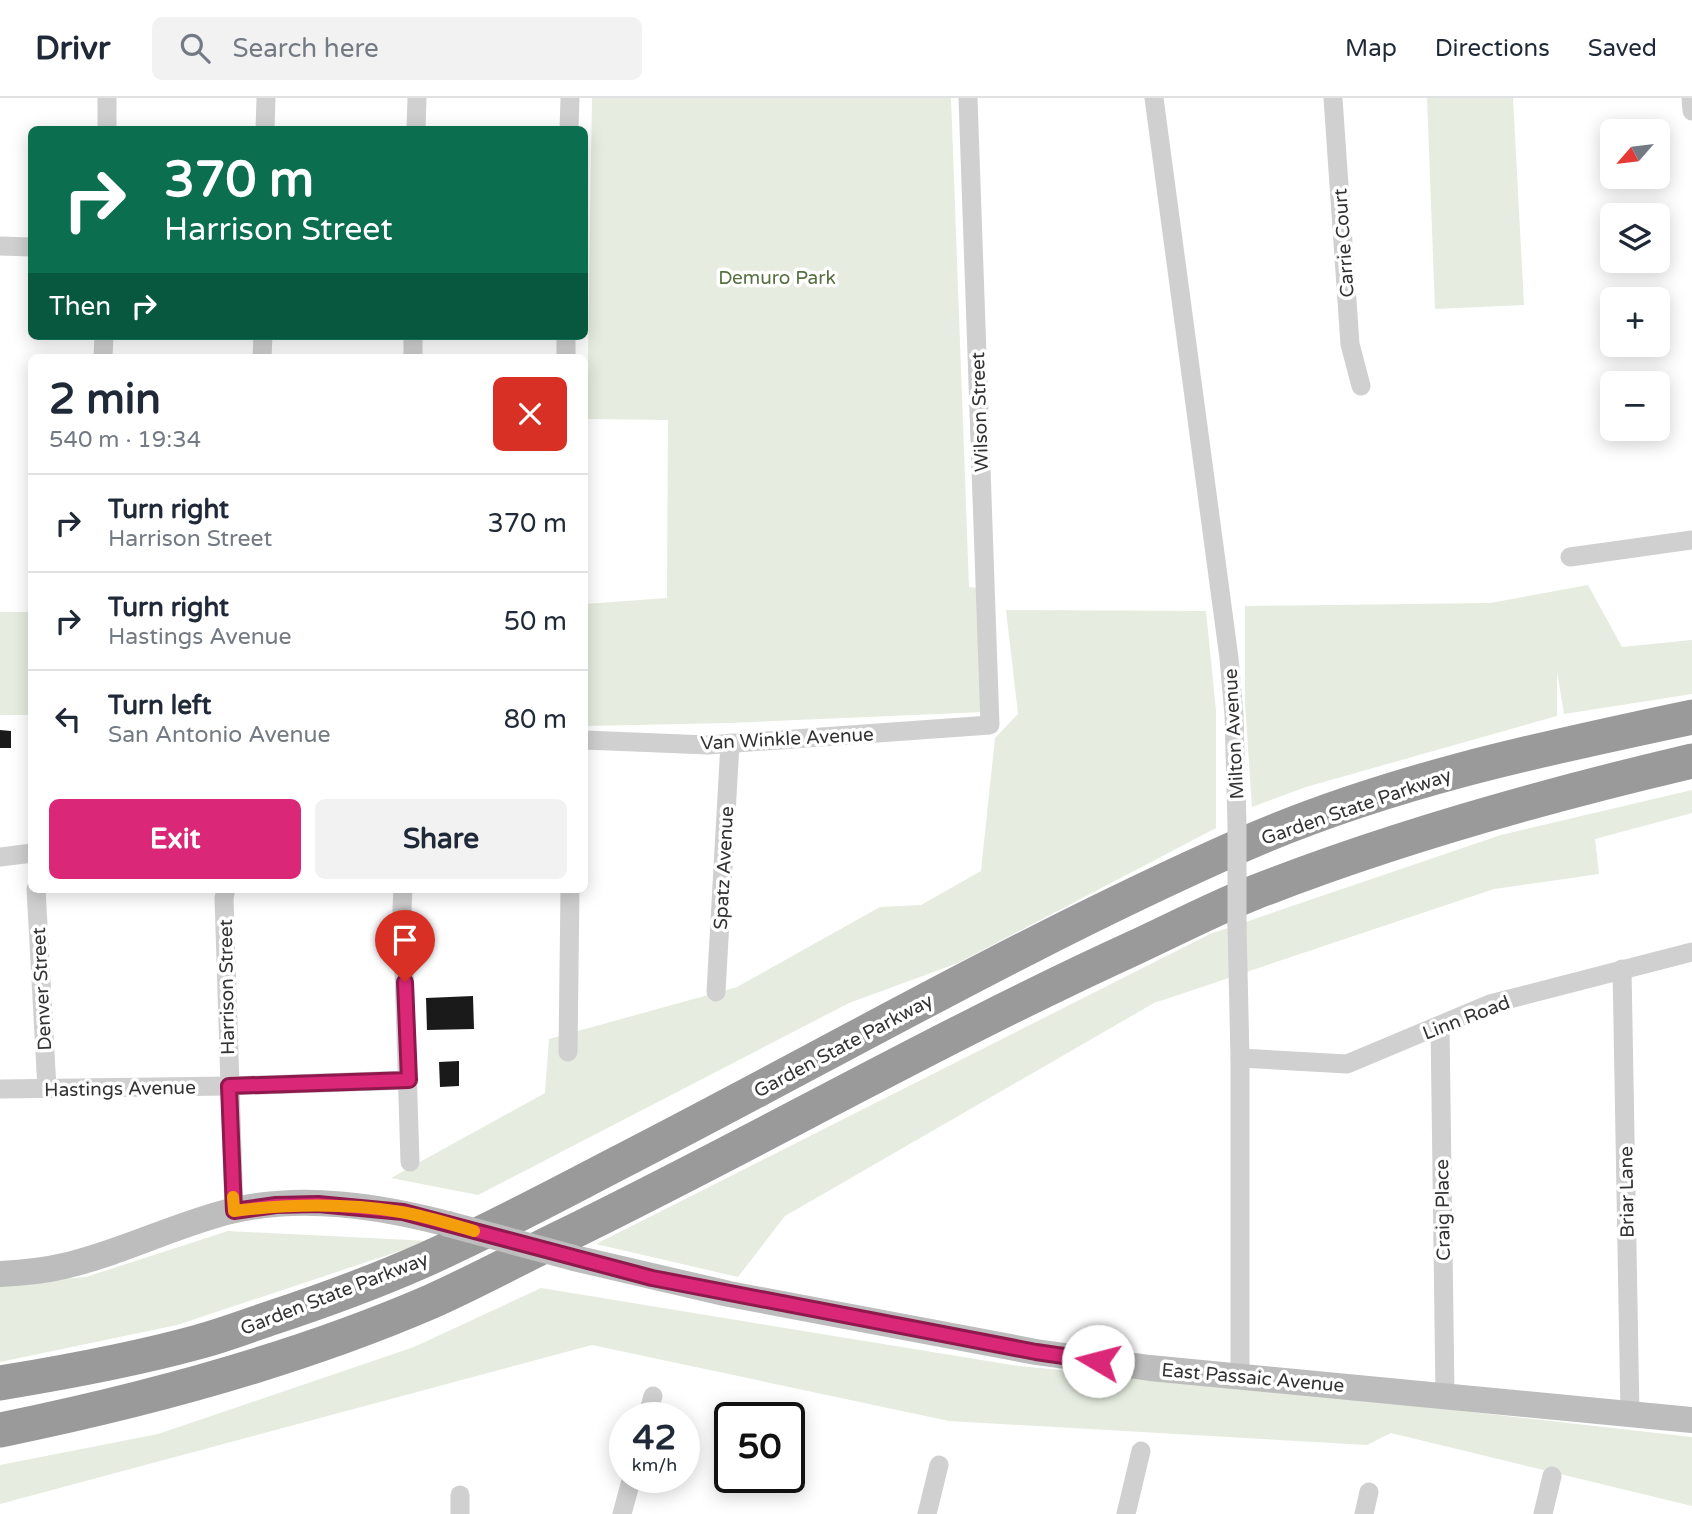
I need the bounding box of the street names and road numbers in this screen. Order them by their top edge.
street label: Carrie Court [1329,188,1359,298]
street label: Wilson Street [967,352,993,472]
street label: Milton Avenue [1220,668,1248,800]
street label: Van Winkle Avenue [700,723,874,755]
street label: Garden State Parkway [1258,764,1454,850]
street label: Spatz Avenue [710,806,738,930]
street label: Harrison Street [215,919,239,1055]
street label: Denver Street [28,927,56,1051]
street label: Garden State Parkway [750,989,937,1102]
street label: Linn Road [1420,991,1513,1045]
street label: Hastings Avenue [44,1077,196,1101]
street label: Briar Lane [1615,1146,1639,1238]
street label: Craig Place [1431,1159,1455,1261]
street label: Garden State Parkway [237,1248,431,1340]
street label: East Passaic Avenue [1161,1359,1345,1397]

